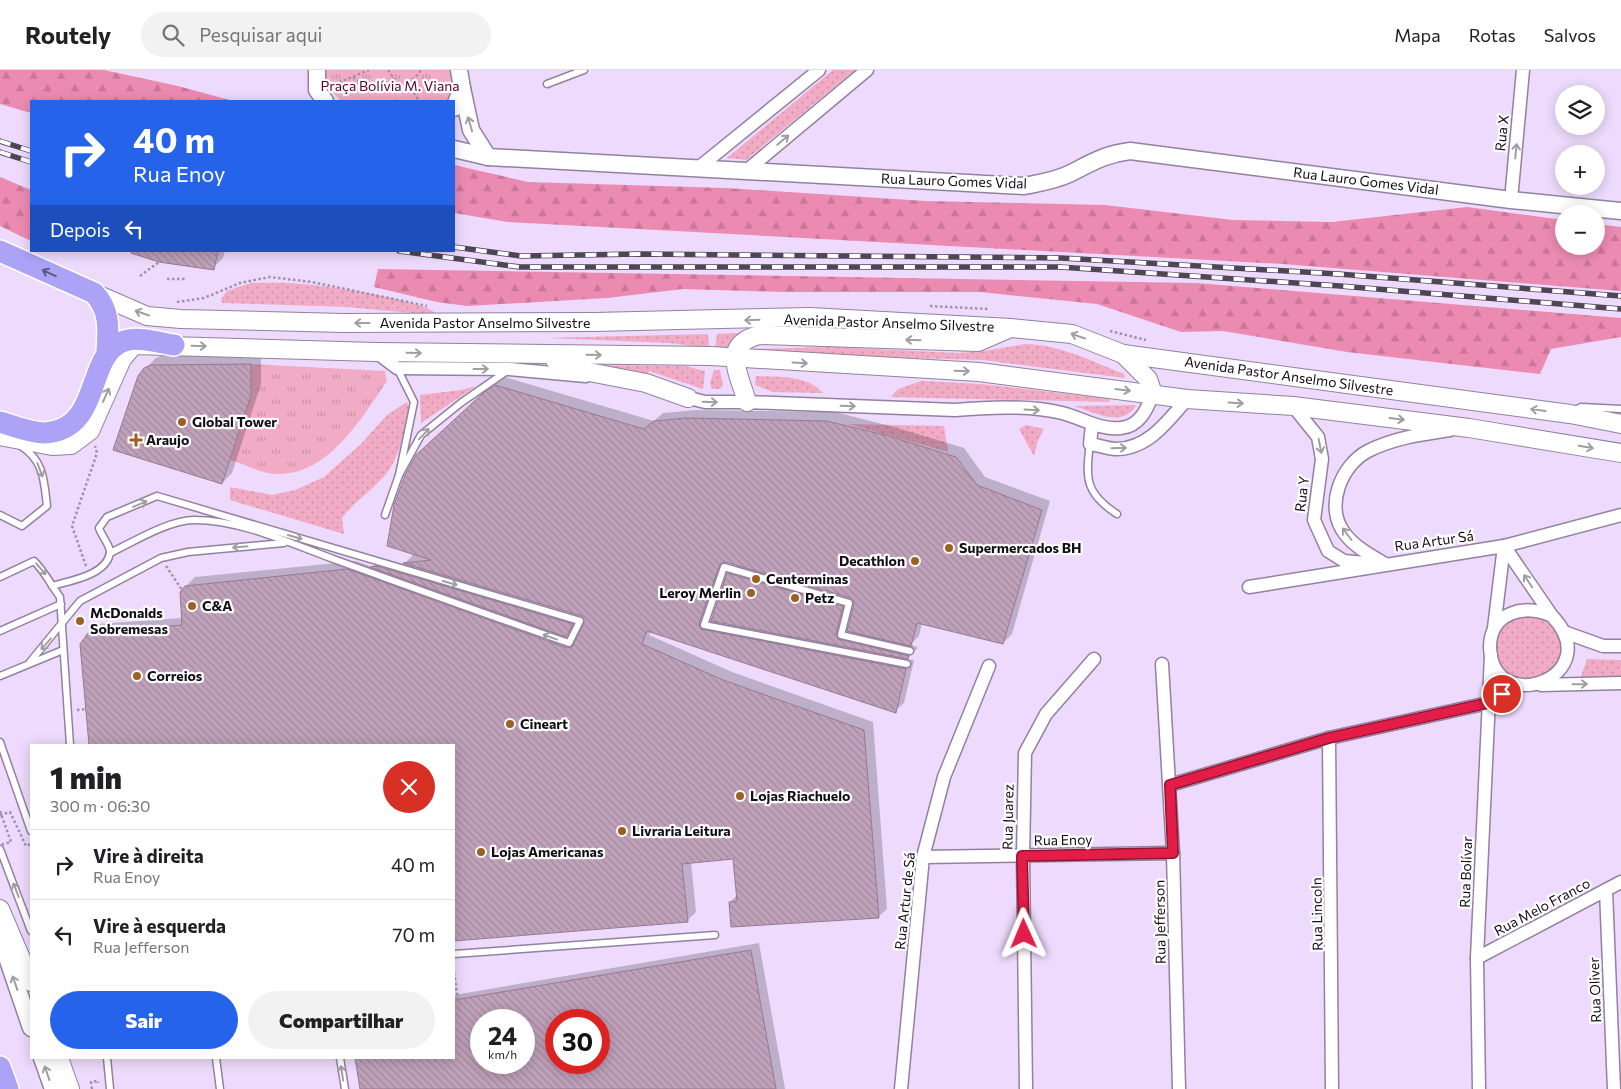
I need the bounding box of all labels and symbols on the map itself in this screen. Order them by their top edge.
park label: Praça Bolívia M. Viana [320,77,460,94]
street label: Rua X [1491,114,1512,152]
one-way arrow [465,117,475,133]
one-way arrow [777,134,790,146]
one-way arrow [1511,143,1520,159]
street label: Rua Lauro Gomes Vidal [1292,163,1440,198]
street label: Rua Lauro Gomes Vidal [881,169,1027,192]
one-way arrow [42,268,57,278]
one-way arrow [135,308,151,317]
street label: Avenida Pastor Anselmo Silvestre [783,310,995,335]
street label: Avenida Pastor Anselmo Silvestre [380,314,590,331]
one-way arrow [745,315,761,324]
one-way arrow [355,318,371,328]
one-way arrow [1070,331,1086,340]
one-way arrow [905,336,921,345]
one-way arrow [190,341,206,351]
one-way arrow [405,348,421,358]
one-way arrow [585,350,601,360]
street label: Avenida Pastor Anselmo Silvestre [1184,352,1395,399]
one-way arrow [792,358,808,367]
one-way arrow [472,364,489,374]
one-way arrow [954,366,970,376]
one-way arrow [1115,385,1131,395]
one-way arrow [101,388,111,403]
one-way arrow [702,397,718,406]
one-way arrow [1227,398,1243,407]
one-way arrow [840,401,856,410]
one-way arrow [1024,405,1040,414]
one-way arrow [1531,405,1547,415]
place label: Global Tower [192,413,277,430]
one-way arrow [1389,414,1405,424]
marker: Global Tower [176,416,188,428]
one-way arrow [418,428,430,441]
place label: Araujo [146,431,189,448]
marker: Araujo [130,434,142,446]
one-way arrow [1315,438,1325,454]
one-way arrow [1110,443,1127,453]
one-way arrow [1577,443,1593,453]
one-way arrow [36,462,46,477]
street label: Rua Y [1291,475,1312,513]
one-way arrow [132,498,147,508]
one-way arrow [1342,527,1352,541]
street label: Rua Artur Sá [1393,527,1475,554]
one-way arrow [286,532,302,542]
place label: Supermercados BH [959,539,1082,556]
one-way arrow [232,542,248,552]
marker: Supermercados BH [943,542,955,554]
place label: Decathlon [839,552,905,569]
marker: Decathlon [909,555,921,567]
one-way arrow [36,563,47,576]
place label: Centerminas [766,570,849,587]
marker: Centerminas [750,573,762,585]
one-way arrow [1523,574,1533,588]
one-way arrow [442,578,458,588]
place label: Leroy Merlin [659,584,741,601]
marker: Leroy Merlin [745,587,757,599]
place label: Petz [805,589,834,606]
marker: Petz [789,592,801,604]
place label: C&A [202,597,232,614]
marker: C&A [186,600,198,612]
place label: McDonalds Sobremesas [90,604,169,637]
marker: McDonalds Sobremesas [74,615,86,627]
one-way arrow [543,632,558,641]
one-way arrow [40,637,51,650]
place label: Correios [147,667,203,684]
marker: Correios [131,670,143,682]
pin [1481,673,1523,715]
one-way arrow [1571,679,1587,688]
place label: Cineart [520,715,568,732]
marker: Cineart [504,718,516,730]
street label: Rua Juarez [998,784,1017,850]
place label: Lojas Riachuelo [750,787,850,804]
marker: Lojas Riachuelo [734,790,746,802]
place label: Livraria Leitura [632,822,731,839]
marker: Livraria Leitura [616,825,628,837]
street label: Rua Enoy [1033,830,1093,849]
street label: Rua Bolívar [1456,835,1475,908]
place label: Lojas Americanas [491,843,604,860]
marker: Lojas Americanas [475,846,487,858]
street label: Rua Artur de Sá [891,851,918,950]
street label: Rua Melo Franco [1491,874,1593,939]
street label: Rua Lincoln [1307,877,1326,951]
street label: Rua Jefferson [1150,880,1169,964]
one-way arrow [11,882,20,898]
position arrow [997,907,1049,959]
street label: Rua Oliver [1585,957,1604,1023]
one-way arrow [10,975,19,991]
speed limit sign: 30 [545,1009,610,1074]
one-way arrow [42,1066,51,1081]
one-way arrow [337,1066,347,1082]

